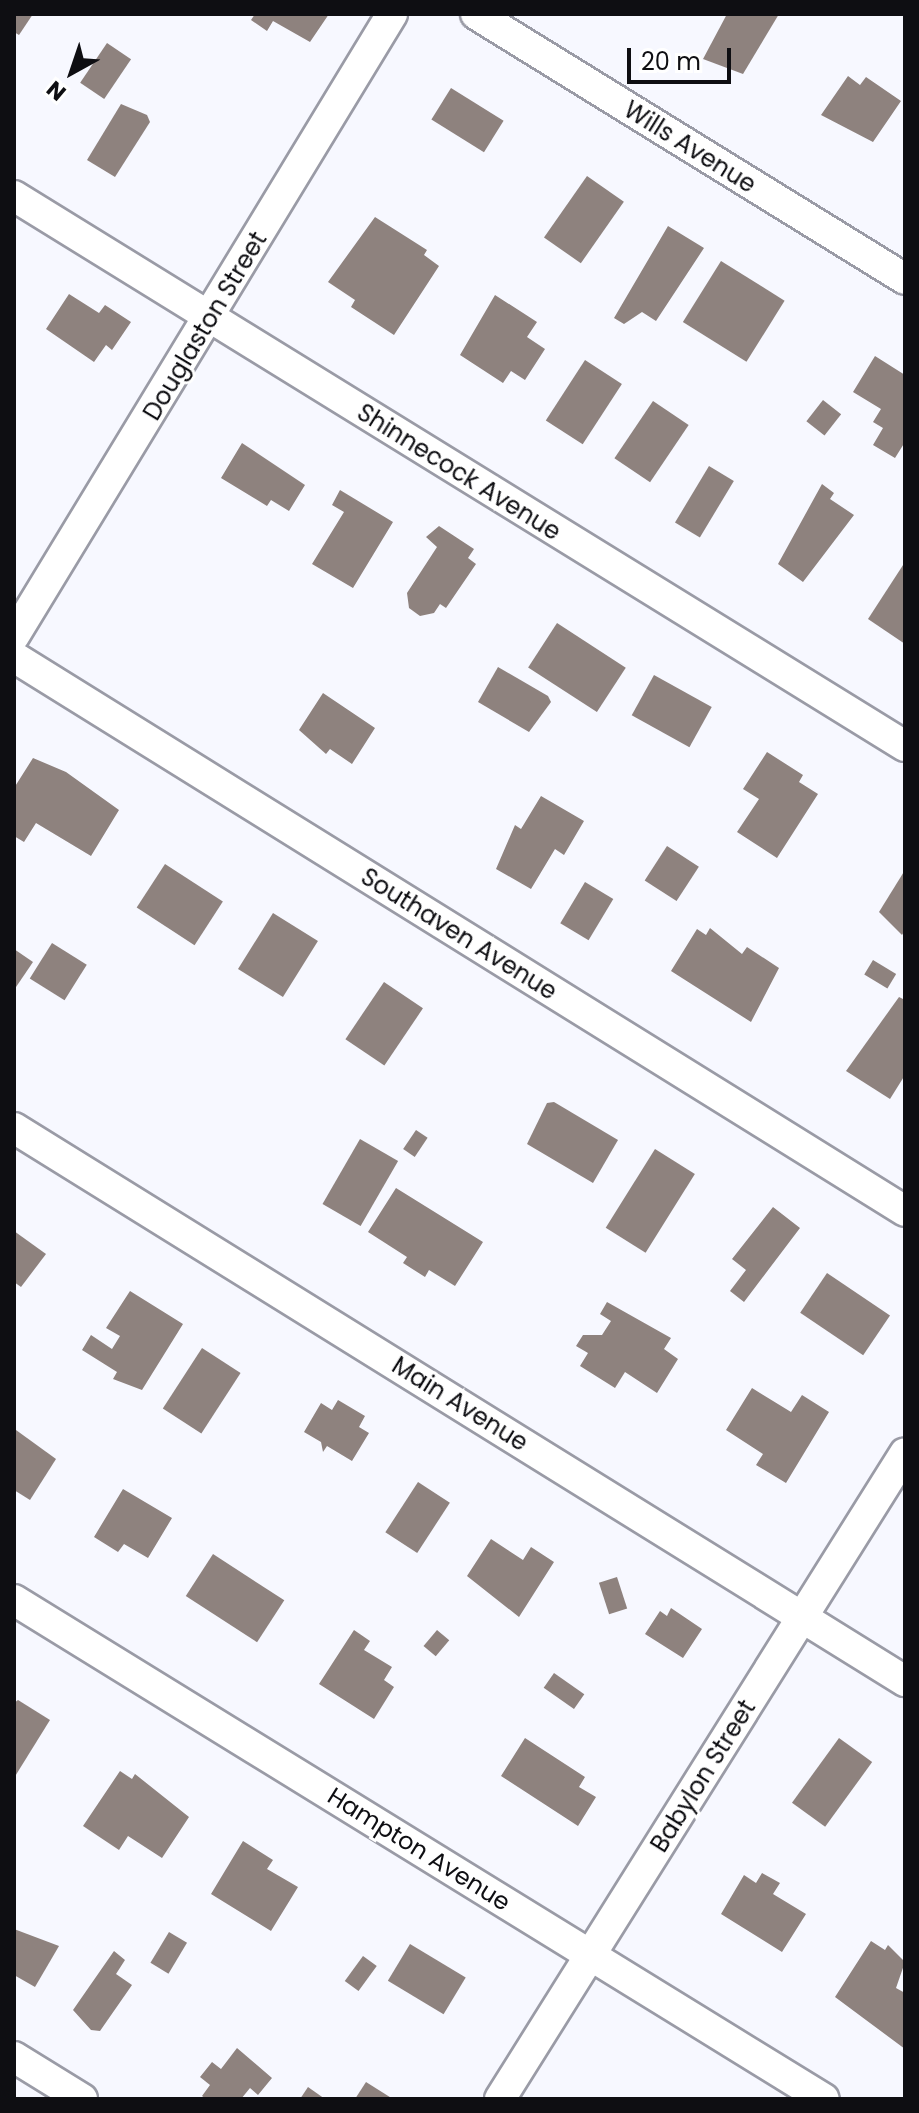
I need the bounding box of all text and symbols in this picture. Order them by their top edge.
north arrow [32,32,112,112]
scale bar [631,32,735,82]
text: 20 m [641,45,701,78]
text: N [40,74,73,108]
street label: Wills Avenue [619,95,761,199]
street label: Douglaston Street [137,227,273,425]
street label: Shinnecock Avenue [352,398,566,546]
street label: Southaven Avenue [356,862,562,1006]
street label: Main Avenue [387,1351,533,1457]
street label: Babylon Street [645,1695,761,1857]
street label: Hampton Avenue [322,1781,516,1917]

